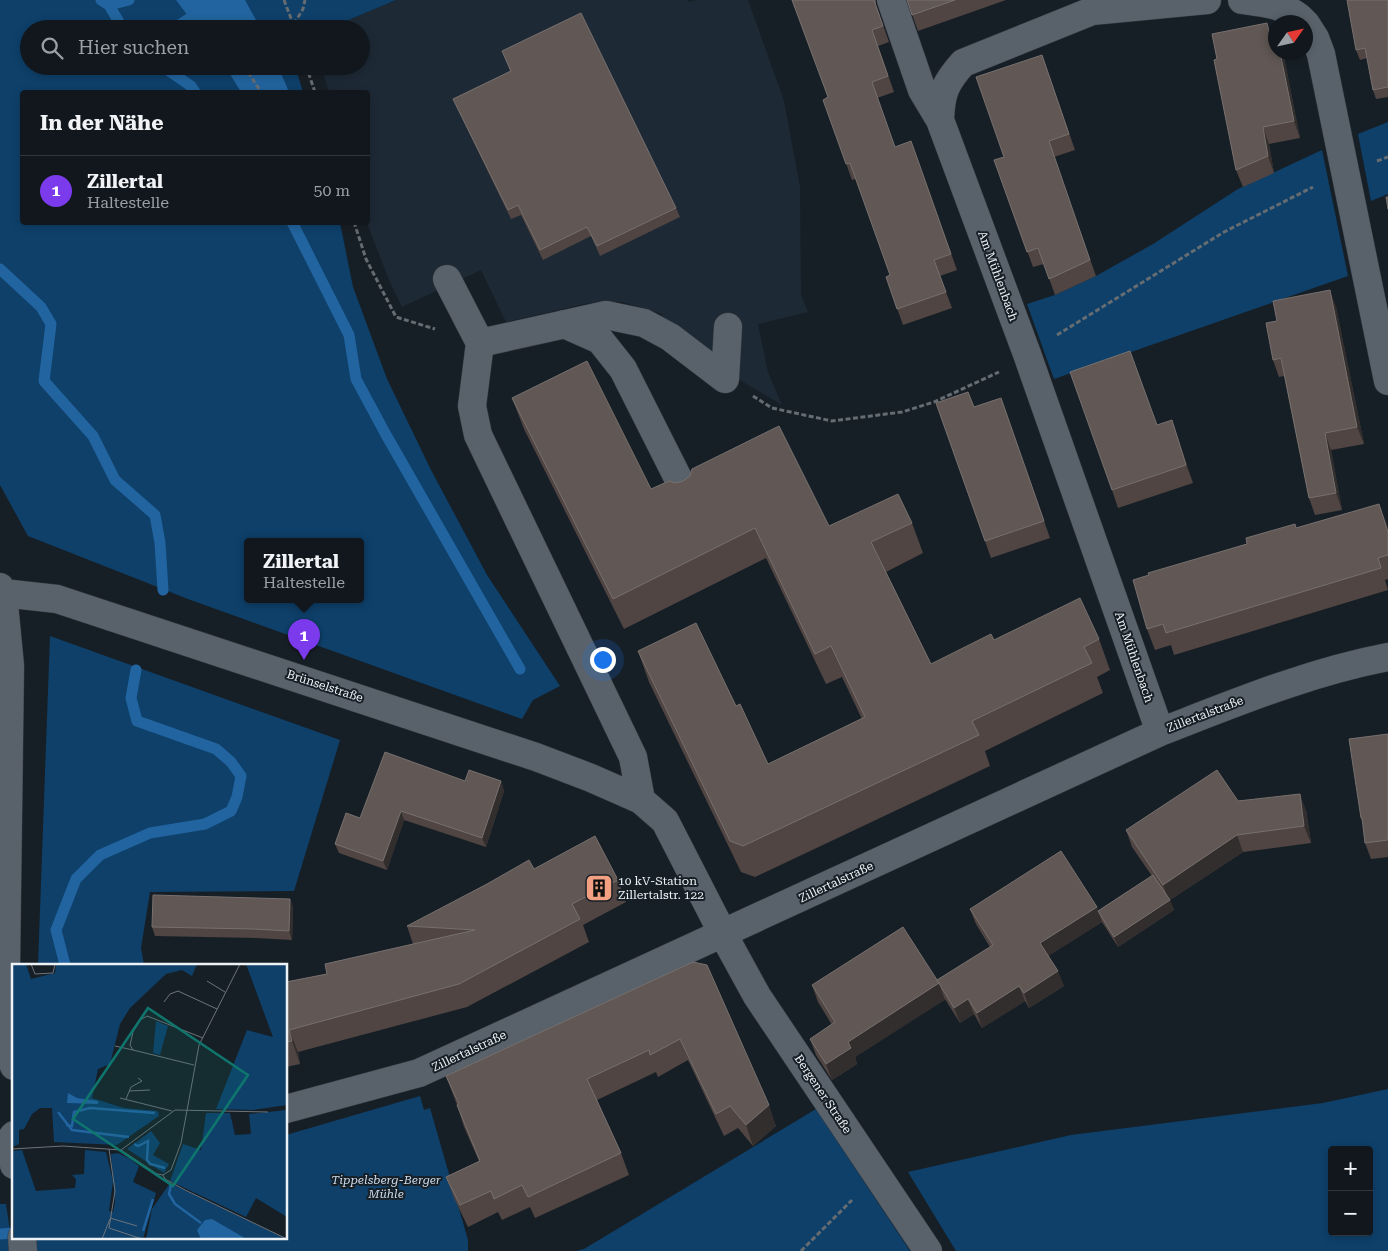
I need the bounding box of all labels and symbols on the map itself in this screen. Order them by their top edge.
north arrow [1268,15,1313,60]
street label: Am Mühlenbach [975,229,1021,323]
street label: Am Mühlenbach [1112,610,1156,704]
pin: 1 [288,619,320,660]
your location [590,647,616,673]
street label: Brünselstraße [285,667,365,705]
street label: Zillertalstraße [1165,693,1246,735]
street label: Zillertalstraße [797,858,876,905]
building icon: 10 kV-Station Zillertalstr. 122 [584,873,614,903]
place label: 10 kV-Station Zillertalstr. 122 [618,874,704,902]
inset map [12,964,288,1238]
street label: Zillertalstraße [430,1027,509,1074]
street label: Bergener Straße [791,1052,855,1136]
park label: Tippelsberg-Berger Mühle [331,1173,441,1201]

